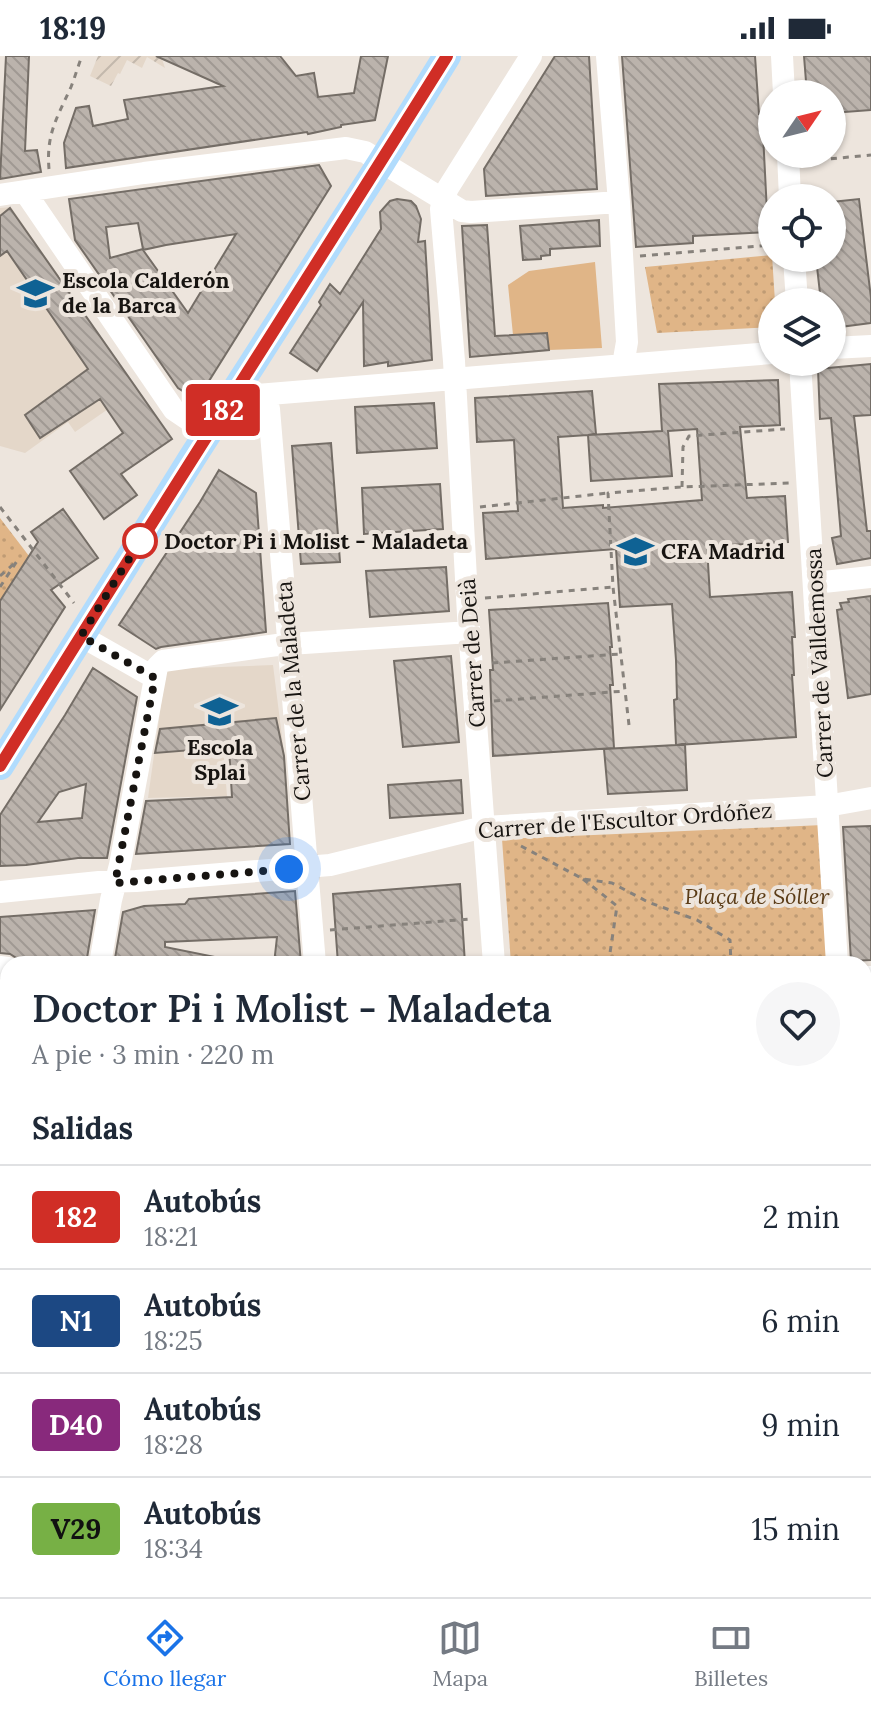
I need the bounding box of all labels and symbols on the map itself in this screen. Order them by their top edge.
north arrow [758,80,846,168]
place label: Escola Calderón de la Barca [62,266,230,319]
school or university icon: Escola Calderón de la Barca [17,274,55,312]
line badge: 182 [177,384,269,436]
marker: Doctor Pi i Molist - Maladeta [123,524,157,558]
place label: Doctor Pi i Molist - Maladeta [164,527,469,555]
school or university icon: CFA Madrid [616,532,654,570]
place label: CFA Madrid [661,537,785,565]
street label: Carrer de Valldemossa [799,547,839,779]
street label: Carrer de Deià [453,577,491,729]
street label: Carrer de la Maladeta [269,580,317,802]
school or university icon: Escola Splai [201,692,239,730]
place label: Escola Splai [187,733,254,786]
street label: Carrer de l'Escultor Ordóñez [477,796,773,844]
your location [269,849,309,889]
park label: Plaça de Sóller [684,882,830,910]

